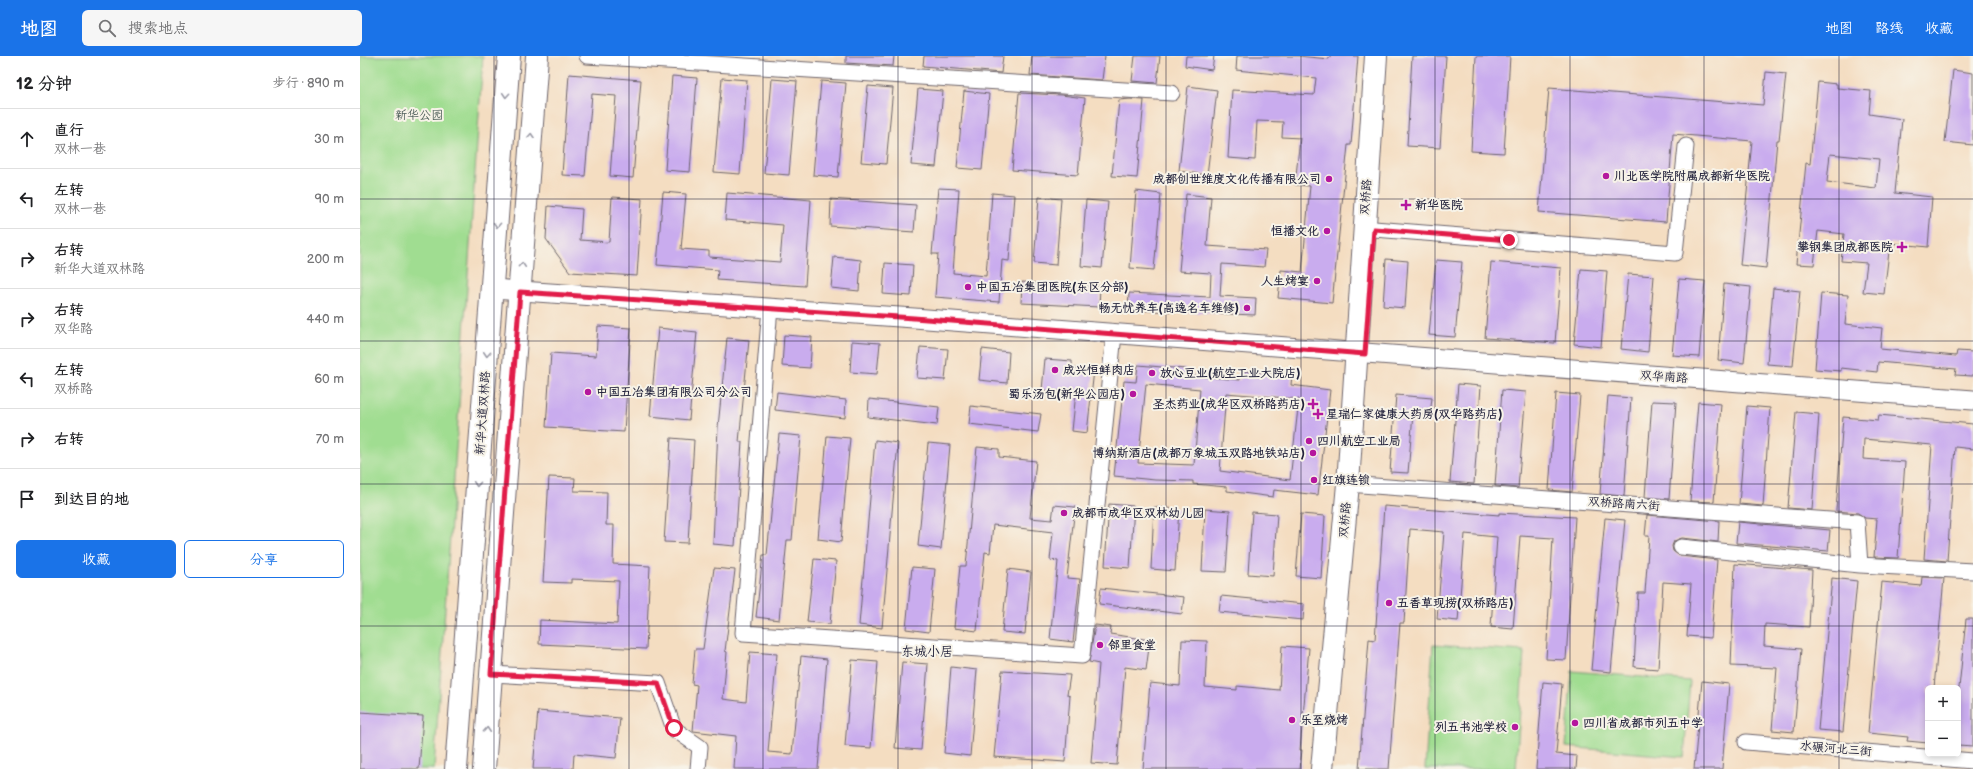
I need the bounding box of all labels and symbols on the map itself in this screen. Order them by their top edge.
one-way arrow [502,92,511,98]
park label: 新华公园 [395,108,443,123]
one-way arrow [527,133,536,139]
place label: 川北医学院附属成都新华医院 [1614,169,1770,184]
marker: 川北医学院附属成都新华医院 [1601,171,1611,181]
place label: 成都创世维度文化传播有限公司 [1153,172,1321,187]
marker: 成都创世维度文化传播有限公司 [1324,174,1334,184]
street label: 双桥路 [1357,179,1375,215]
place label: 新华医院 [1415,198,1463,213]
marker: 新华医院 [1400,199,1412,211]
one-way arrow [492,222,501,228]
place label: 恒播文化 [1271,224,1319,239]
marker: 恒播文化 [1322,226,1332,236]
route end [1500,231,1518,249]
place label: 攀钢集团成都医院 [1797,240,1893,255]
marker: 攀钢集团成都医院 [1896,241,1908,253]
one-way arrow [517,262,526,268]
place label: 人生烤宴 [1261,274,1309,289]
marker: 人生烤宴 [1312,276,1322,286]
place label: 中国五冶集团医院(东区分部) [976,280,1128,295]
marker: 中国五冶集团医院(东区分部) [963,282,973,292]
place label: 畅无忧养车(高逸名车维修) [1099,301,1239,316]
marker: 畅无忧养车(高逸名车维修) [1242,303,1252,313]
one-way arrow [483,351,492,357]
place label: 成兴恒鲜肉店 [1063,363,1135,378]
marker: 成兴恒鲜肉店 [1050,365,1060,375]
place label: 放心豆业(航空工业大院店) [1160,366,1300,381]
marker: 放心豆业(航空工业大院店) [1147,368,1157,378]
street label: 双华南路 [1640,368,1688,386]
street label: 新华大道双林路 [473,371,493,455]
place label: 中国五冶集团有限公司分公司 [596,385,752,400]
marker: 中国五冶集团有限公司分公司 [583,387,593,397]
place label: 蜀乐汤包(新华公园店) [1009,387,1125,402]
marker: 蜀乐汤包(新华公园店) [1128,389,1138,399]
place label: 圣杰药业(成华区双桥路药店) [1153,397,1305,412]
marker: 圣杰药业(成华区双桥路药店) [1308,399,1318,409]
place label: 星瑞仁家健康大药房(双华路药店) [1326,407,1502,422]
marker: 星瑞仁家健康大药房(双华路药店) [1313,409,1323,419]
place label: 四川航空工业局 [1317,434,1401,449]
marker: 四川航空工业局 [1304,436,1314,446]
place label: 博纳斯酒店(成都万象城玉双路地铁站店) [1093,446,1305,461]
marker: 博纳斯酒店(成都万象城玉双路地铁站店) [1308,448,1318,458]
place label: 红旗连锁 [1322,473,1370,488]
marker: 红旗连锁 [1309,475,1319,485]
one-way arrow [473,481,482,487]
street label: 双桥路南六街 [1588,494,1660,514]
street label: 双桥路 [1336,501,1354,539]
place label: 成都市成华区双林幼儿园 [1072,506,1204,521]
marker: 成都市成华区双林幼儿园 [1059,508,1069,518]
place label: 五香草现捞(双桥路店) [1397,596,1513,611]
marker: 五香草现捞(双桥路店) [1384,598,1394,608]
place label: 邻里食堂 [1108,638,1156,653]
marker: 邻里食堂 [1095,640,1105,650]
district label: 东城小居 [901,644,953,660]
place label: 乐至烧烤 [1300,713,1348,728]
marker: 乐至烧烤 [1287,715,1297,725]
place label: 四川省成都市列五中学 [1583,716,1703,731]
marker: 四川省成都市列五中学 [1570,718,1580,728]
route start [665,719,683,737]
place label: 列五书池学校 [1435,720,1507,735]
marker: 列五书池学校 [1510,722,1520,732]
one-way arrow [483,727,492,733]
street label: 水碾河北三街 [1799,738,1873,760]

